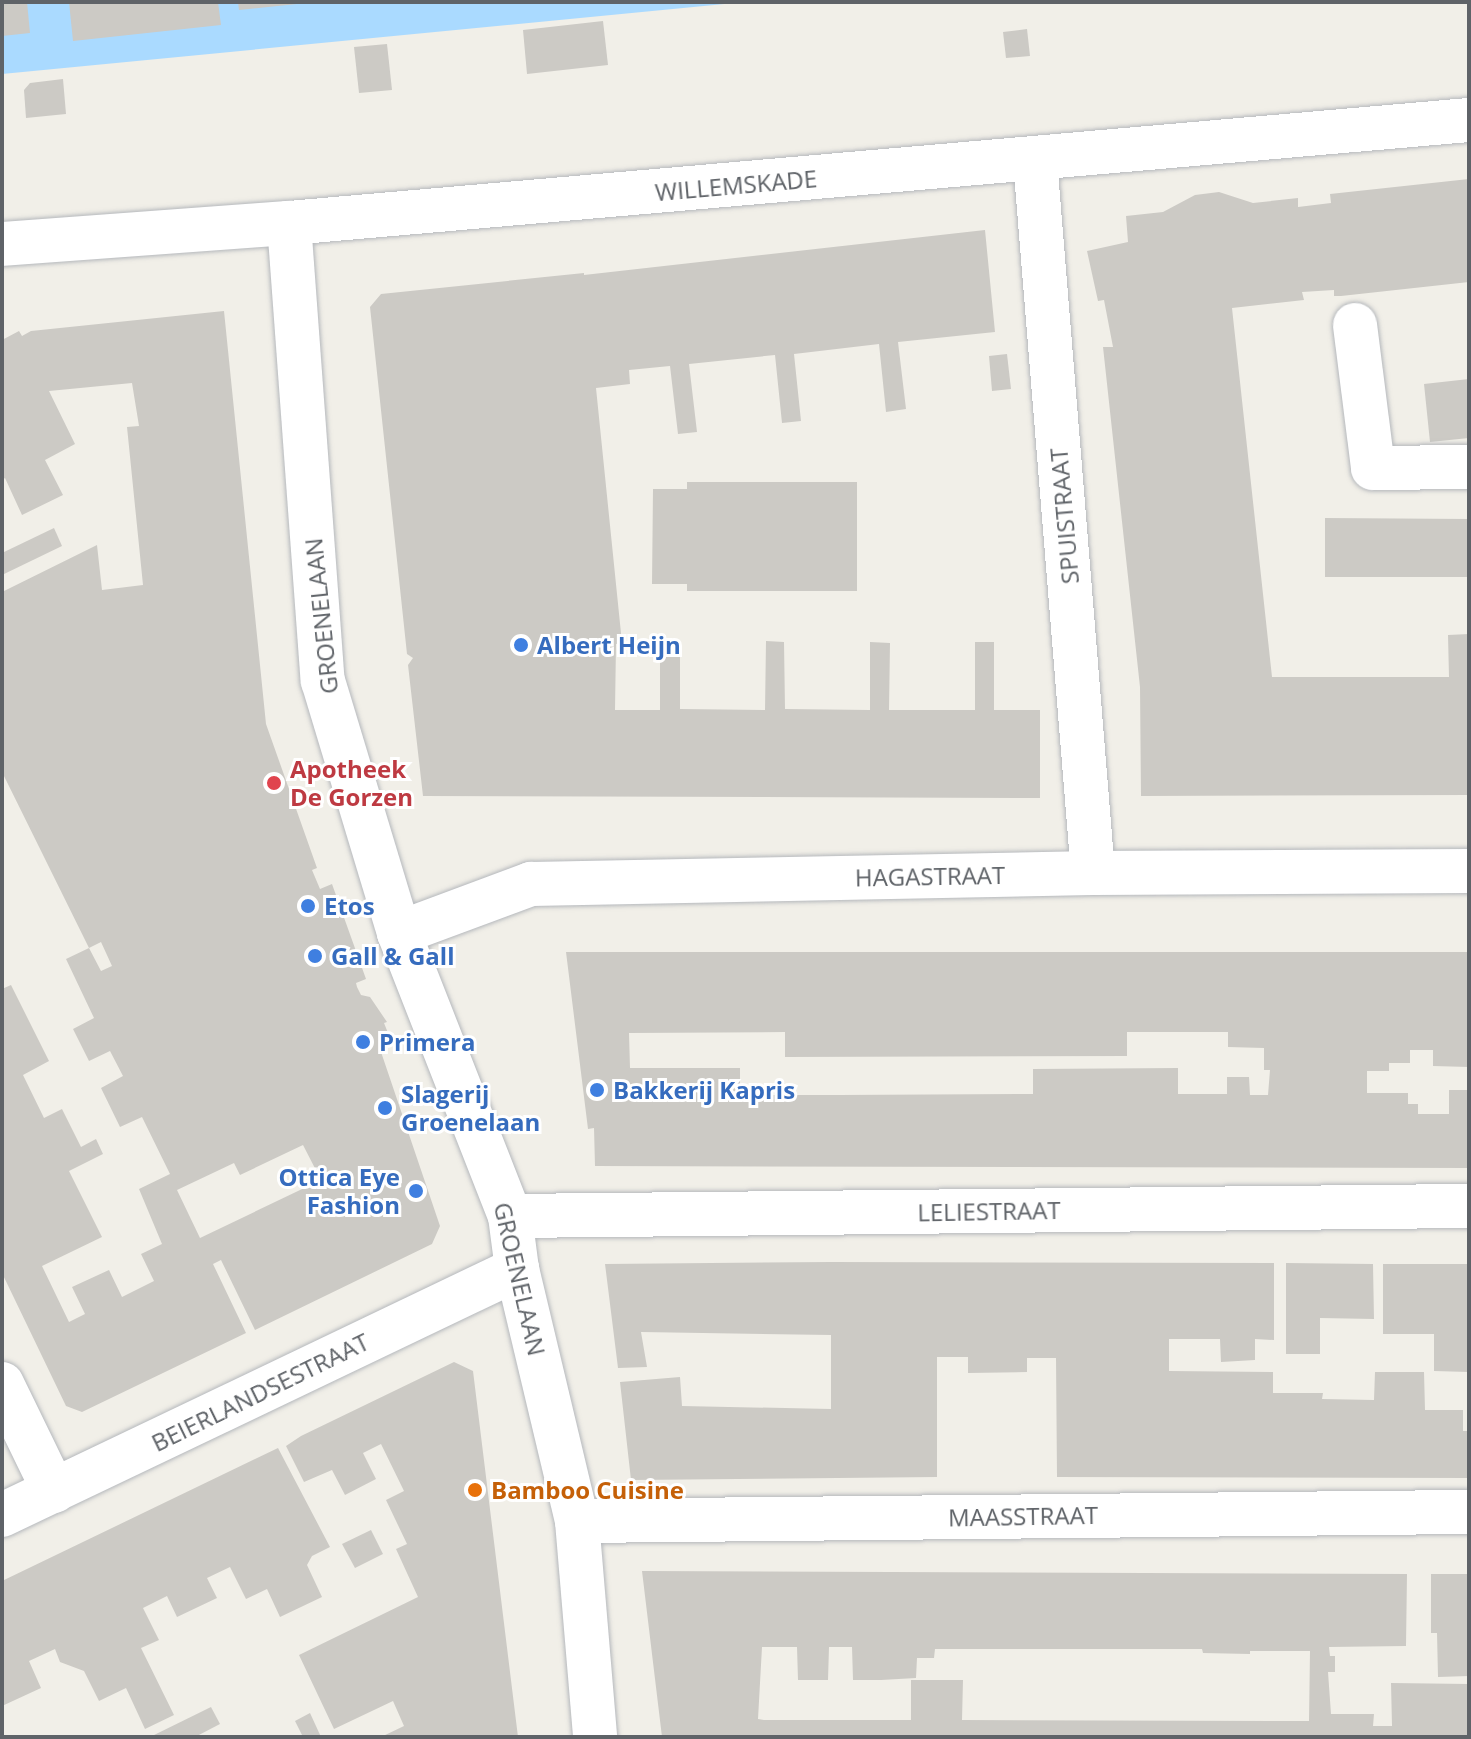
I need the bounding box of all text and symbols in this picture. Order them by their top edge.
street label: WILLEMSKADE [654,164,818,206]
street label: SPUISTRAAT [1044,447,1084,585]
street label: GROENELAAN [298,537,344,695]
place label: Albert Heijn [537,631,681,659]
marker: Albert Heijn [512,636,530,654]
place label: Apotheek De Gorzen [290,755,413,811]
marker: Apotheek De Gorzen [265,774,283,792]
street label: HAGASTRAAT [855,860,1005,892]
place label: Etos [324,892,375,920]
marker: Etos [299,897,317,915]
place label: Gall & Gall [331,942,455,970]
marker: Gall & Gall [306,947,324,965]
place label: Primera [379,1028,475,1056]
marker: Primera [354,1033,372,1051]
place label: Bakkerij Kapris [613,1076,795,1104]
place label: Slagerij Groenelaan [401,1080,540,1136]
marker: Bakkerij Kapris [588,1081,606,1099]
marker: Slagerij Groenelaan [376,1099,394,1117]
place label: Ottica Eye Fashion [278,1163,400,1219]
marker: Ottica Eye Fashion [407,1182,425,1200]
street label: LELIESTRAAT [917,1195,1061,1227]
street label: GROENELAAN [488,1199,552,1359]
street label: BEIERLANDSESTRAAT [147,1327,373,1457]
place label: Bamboo Cuisine [491,1476,684,1504]
marker: Bamboo Cuisine [466,1481,484,1499]
street label: MAASSTRAAT [948,1500,1098,1532]

